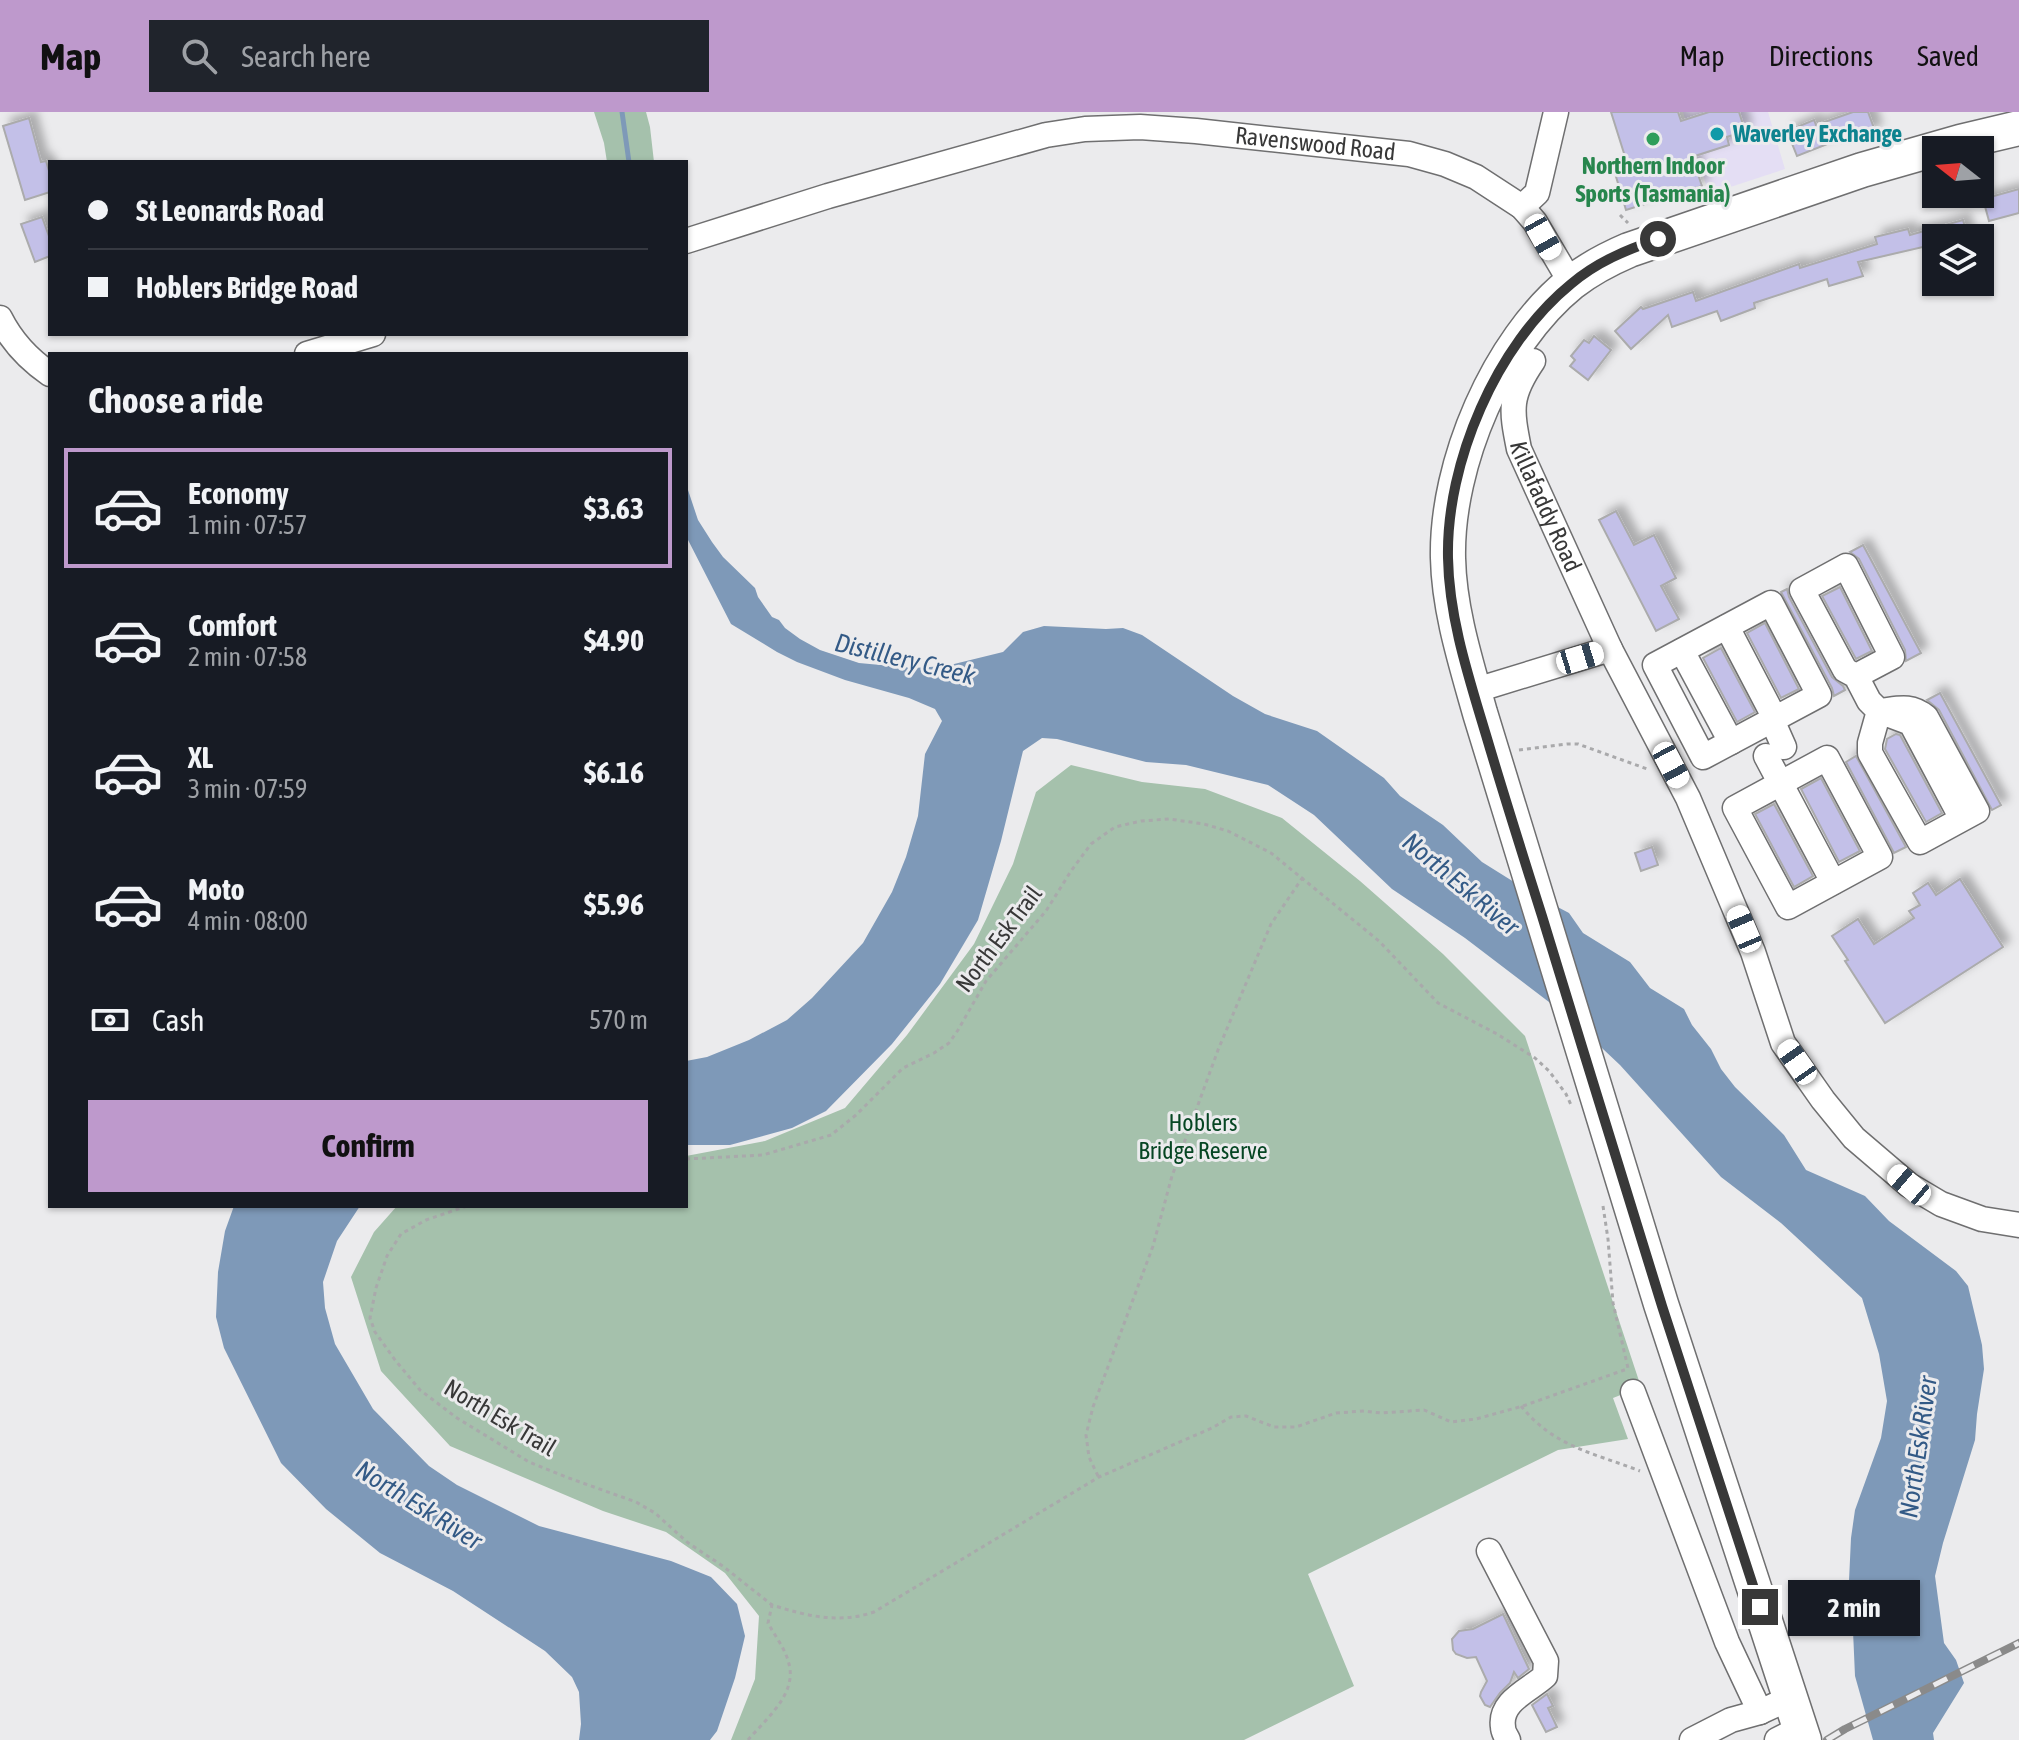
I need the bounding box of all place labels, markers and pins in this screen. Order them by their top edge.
place label: Waverley Exchange [1732,120,1902,147]
marker: Waverley Exchange [1708,125,1726,143]
marker: Northern Indoor Sports (Tasmania) [1644,130,1662,148]
place label: Northern Indoor Sports (Tasmania) [1575,152,1731,207]

